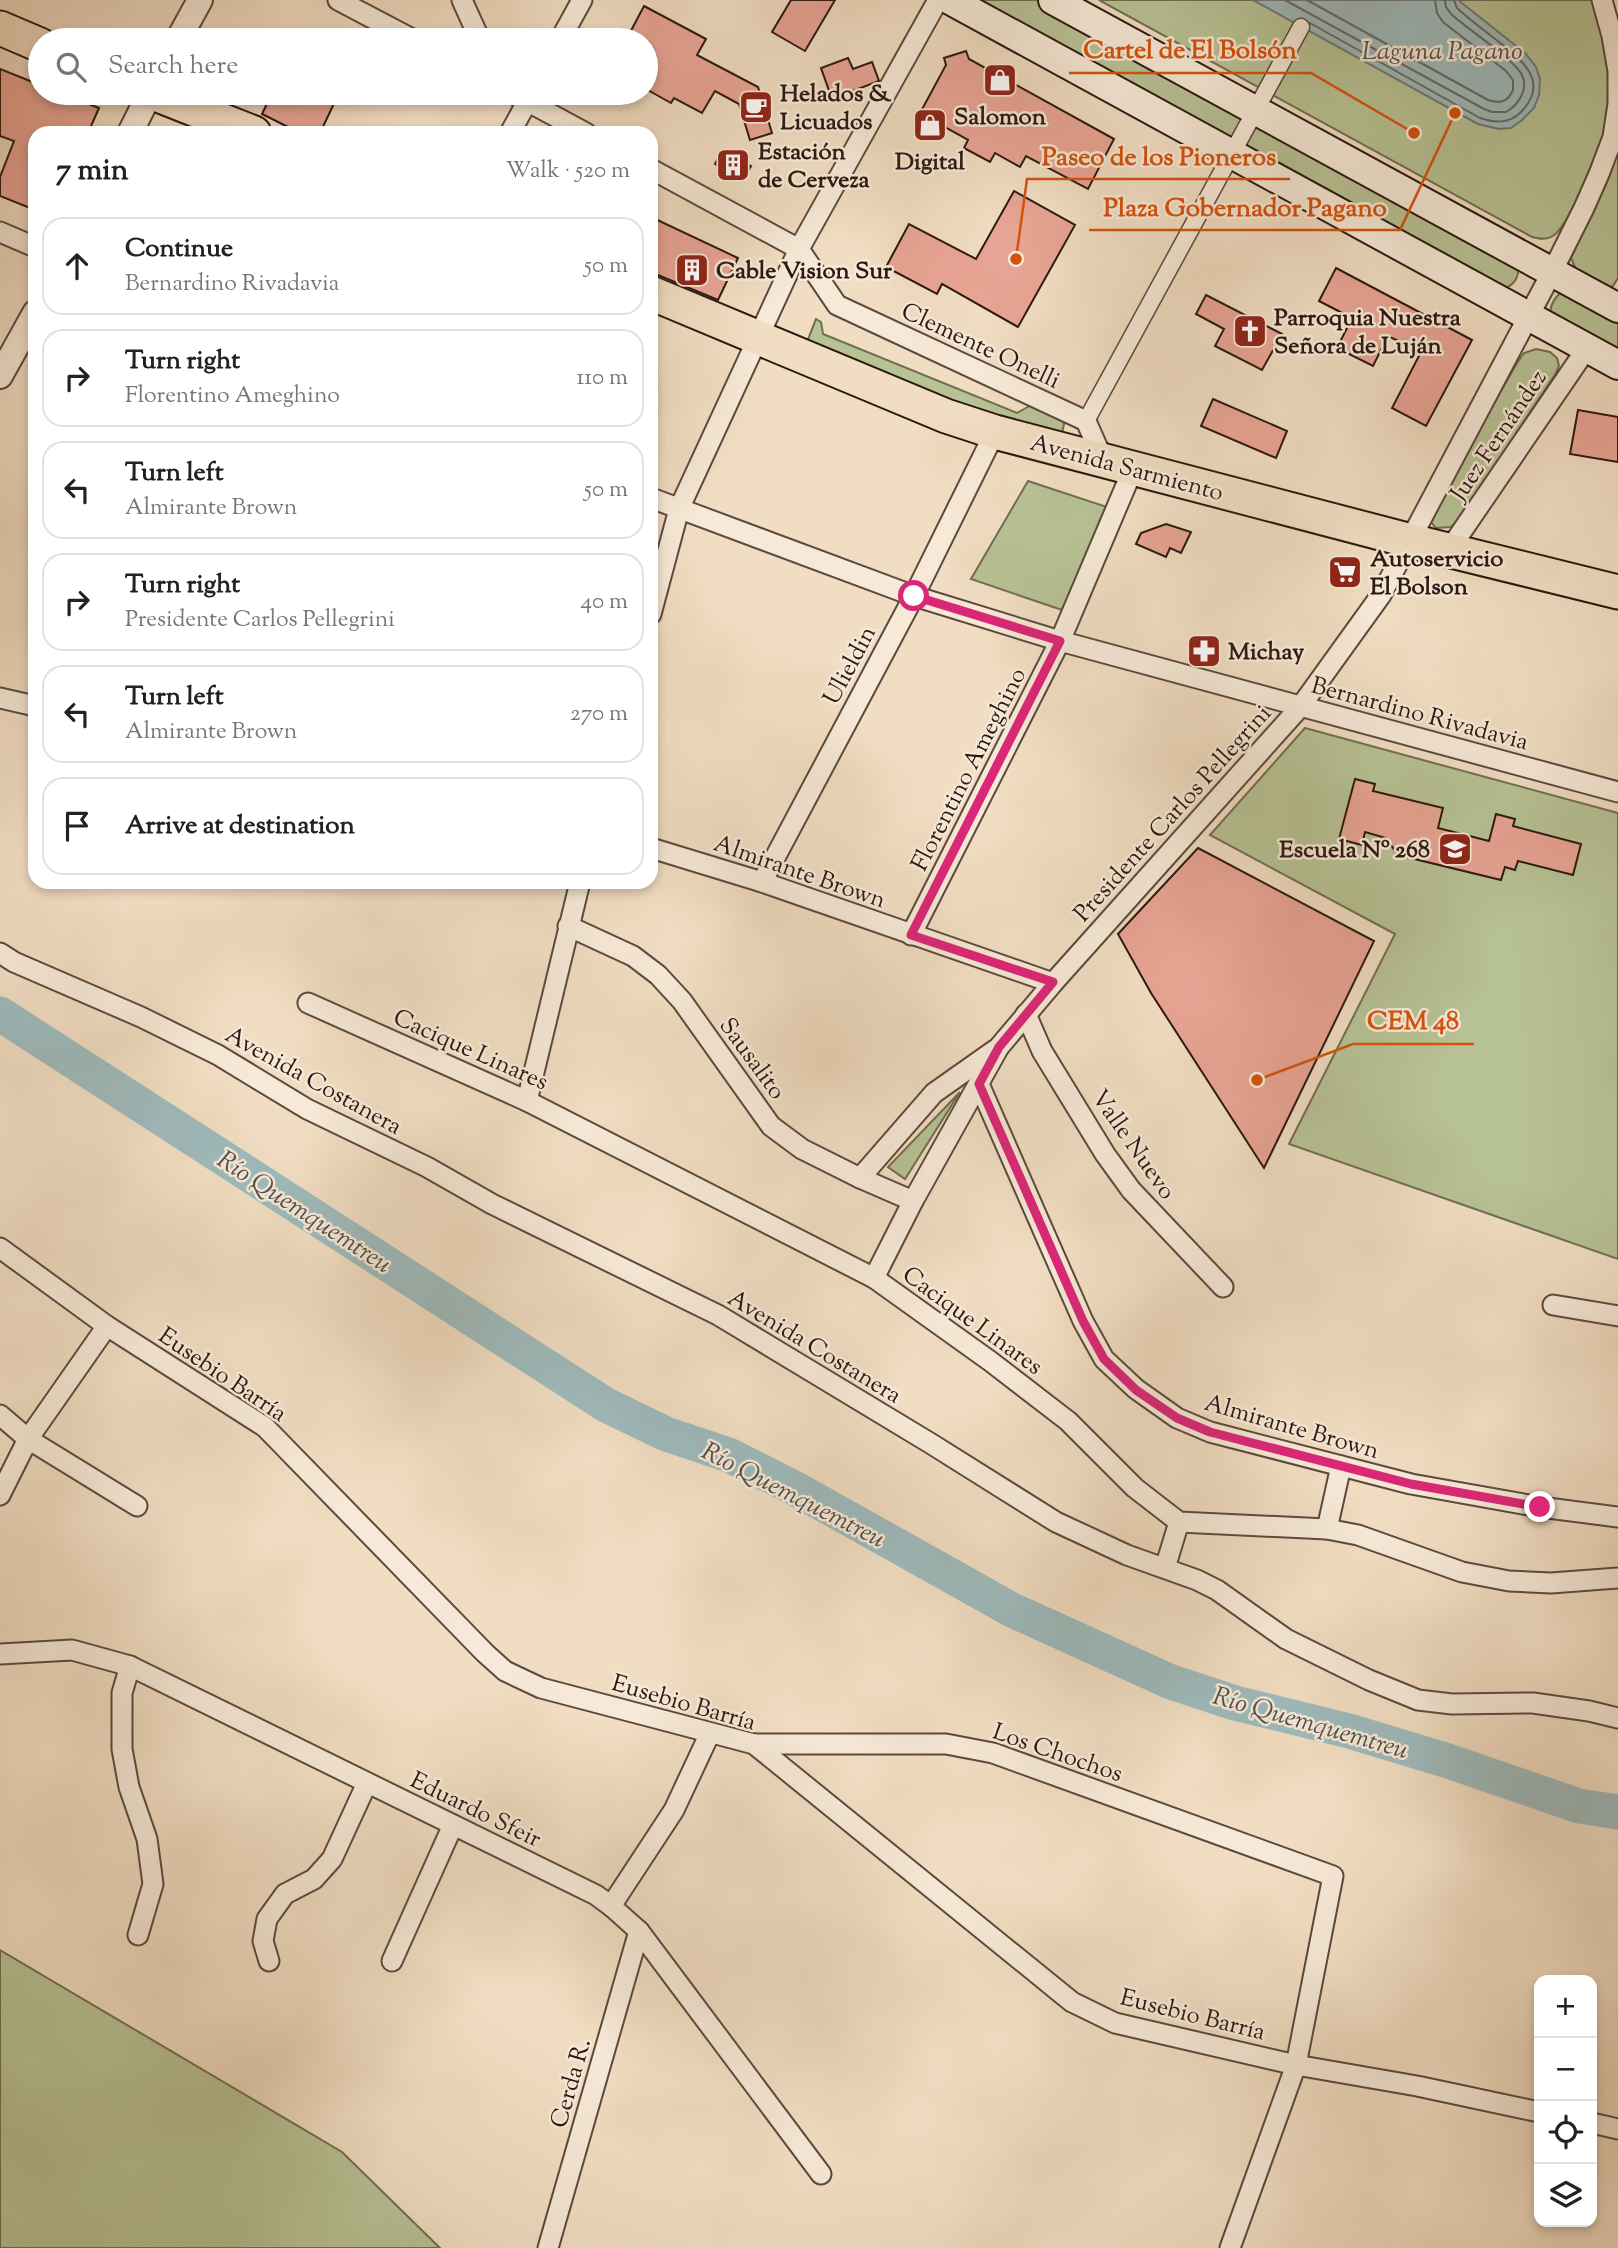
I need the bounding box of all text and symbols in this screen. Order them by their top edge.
callout: Cartel de El Bolsón [1069,26,1311,73]
search box [28,28,658,105]
text: Cartel de El Bolsón [1083,33,1298,70]
water label: Laguna Pagano [1362,34,1522,71]
icon: search [52,48,90,86]
text: Search here [108,48,238,85]
shop icon: Salomon [981,61,1019,99]
place label: Helados & Licuados [780,78,892,140]
cafe icon: Helados & Licuados [737,88,775,126]
place label: Salomon [954,101,1047,135]
shop icon: Digital [911,106,949,144]
callout: Paseo de los Pioneros [1027,132,1290,179]
place label: Estación de Cerveza [758,136,871,198]
text: Paseo de los Pioneros [1042,140,1276,177]
building icon: Estación de Cerveza [714,146,752,184]
place label: Digital [895,146,965,180]
text: 7 min [56,150,128,193]
text: Walk · 520 m [506,155,630,188]
callout: Plaza Gobernador Pagano [1089,183,1400,230]
text: Plaza Gobernador Pagano [1103,191,1387,228]
text: Continue [125,231,233,268]
icon: ahead [58,247,96,285]
text: 50 m [584,250,628,283]
building icon: Cable Vision Sur [673,251,711,289]
place label: Cable Vision Sur [716,255,893,289]
text: Bernardino Rivadavia [125,268,339,301]
street label: Clemente Onelli [895,295,1065,399]
place label: Parroquia Nuestra Señora de Luján [1274,302,1462,364]
church icon: Parroquia Nuestra Señora de Luján [1231,312,1269,350]
text: Turn right [125,343,240,380]
icon: right [58,359,96,397]
text: 110 m [577,362,628,395]
street label: Juez Fernández [1442,364,1556,510]
text: Florentino Ameghino [125,380,340,413]
street label: Avenida Sarmiento [1026,427,1227,511]
text: Turn left [125,455,224,492]
icon: left [58,471,96,509]
text: 50 m [584,474,628,507]
text: Almirante Brown [125,492,297,525]
place label: Autoservicio El Bolson [1370,543,1503,605]
supermarket icon: Autoservicio El Bolson [1326,553,1364,591]
text: Turn right [125,567,240,604]
route start [898,580,929,611]
icon: right [58,583,96,621]
text: 40 m [581,586,628,619]
text: Presidente Carlos Pellegrini [125,604,395,637]
street label: Ulieldin [816,620,886,711]
pharmacy icon: Michay [1185,632,1223,670]
place label: Michay [1228,636,1304,670]
street label: Florentino Ameghino [904,662,1036,878]
street label: Bernardino Rivadavia [1307,670,1532,760]
text: Turn left [125,679,224,716]
icon: left [58,695,96,733]
text: 270 m [570,698,628,731]
street label: Presidente Carlos Pellegrini [1067,698,1280,930]
text: Almirante Brown [125,716,297,749]
icon: arrive [58,807,96,845]
text: Arrive at destination [125,808,355,845]
street label: Almirante Brown [709,828,890,918]
school or university icon: Escuela Nº 268 [1436,830,1474,868]
place label: Escuela Nº 268 [1279,834,1430,868]
callout: CEM 48 [1353,997,1474,1044]
street label: Cacique Linares [387,1001,553,1100]
text: CEM 48 [1367,1004,1459,1041]
street label: Sausalito [710,1011,793,1107]
street label: Avenida Costanera [218,1019,408,1145]
street label: Valle Nuevo [1082,1083,1183,1207]
water label: Río Quemquemtreu [209,1143,399,1284]
street label: Cacique Linares [895,1259,1049,1384]
street label: Avenida Costanera [721,1282,907,1413]
street label: Eusebio Barría [151,1320,293,1431]
street label: Almirante Brown [1200,1387,1383,1469]
water label: Río Quemquemtreu [695,1434,891,1559]
route end [1524,1491,1555,1522]
street label: Eusebio Barría [607,1667,760,1741]
water label: Río Quemquemtreu [1208,1679,1413,1770]
street label: Los Chochos [988,1716,1127,1792]
street label: Eduardo Sfeir [404,1764,546,1857]
map controls [1534,1975,1597,2227]
button: + [1534,1975,1597,2038]
street label: Eusebio Barría [1116,1981,1269,2050]
street label: Cerda R. [543,2035,601,2132]
button: − [1534,2038,1597,2101]
button: locate [1534,2101,1597,2164]
button: layers [1534,2164,1597,2227]

